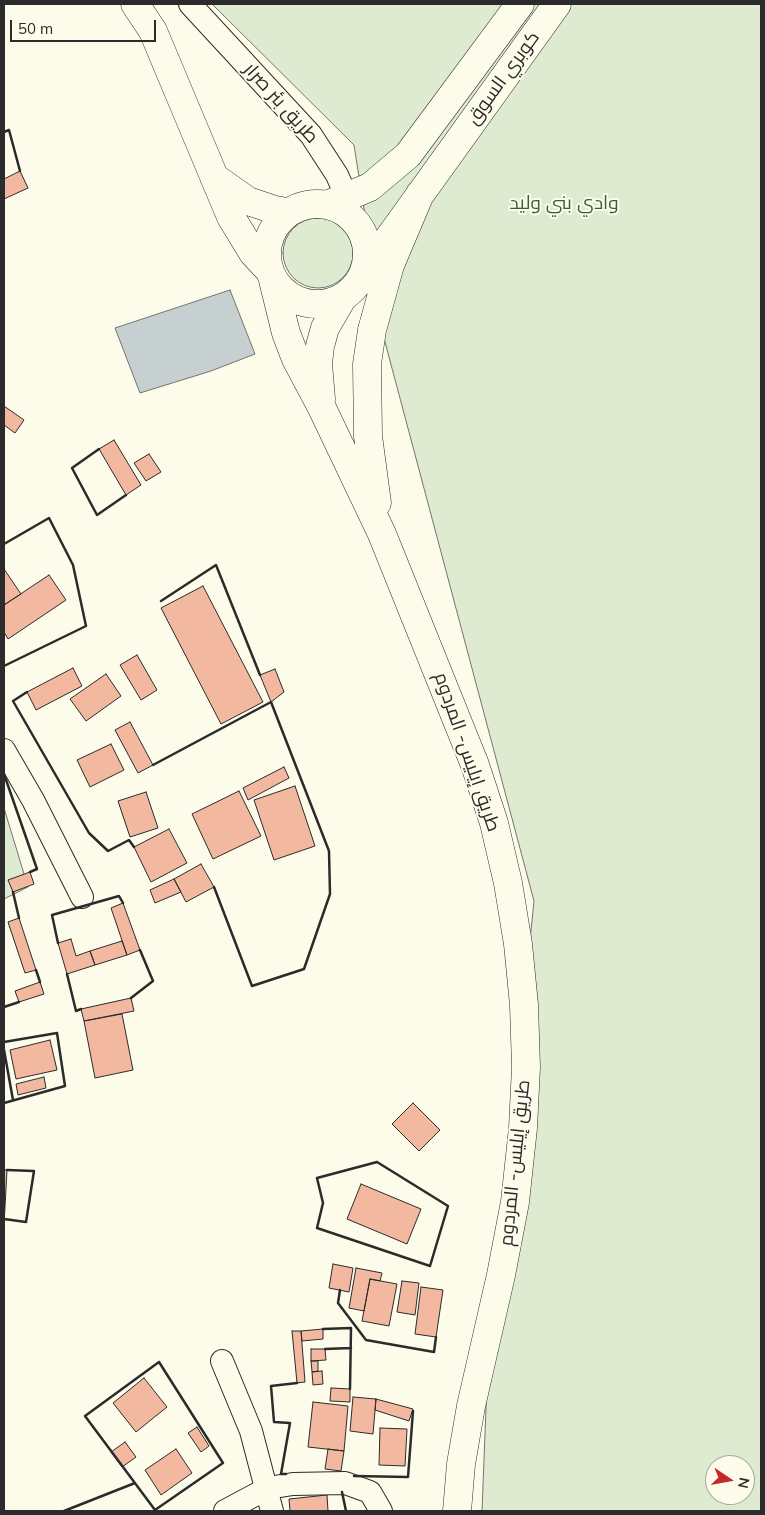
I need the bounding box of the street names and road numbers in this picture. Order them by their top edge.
street label: كوبري السوق [462,27,544,129]
street label: طريق بئر صرار [239,58,323,148]
street label: طريق إيليس- المردوم [429,669,505,835]
street label: طريق إيليس- المردوم [495,1079,535,1247]

